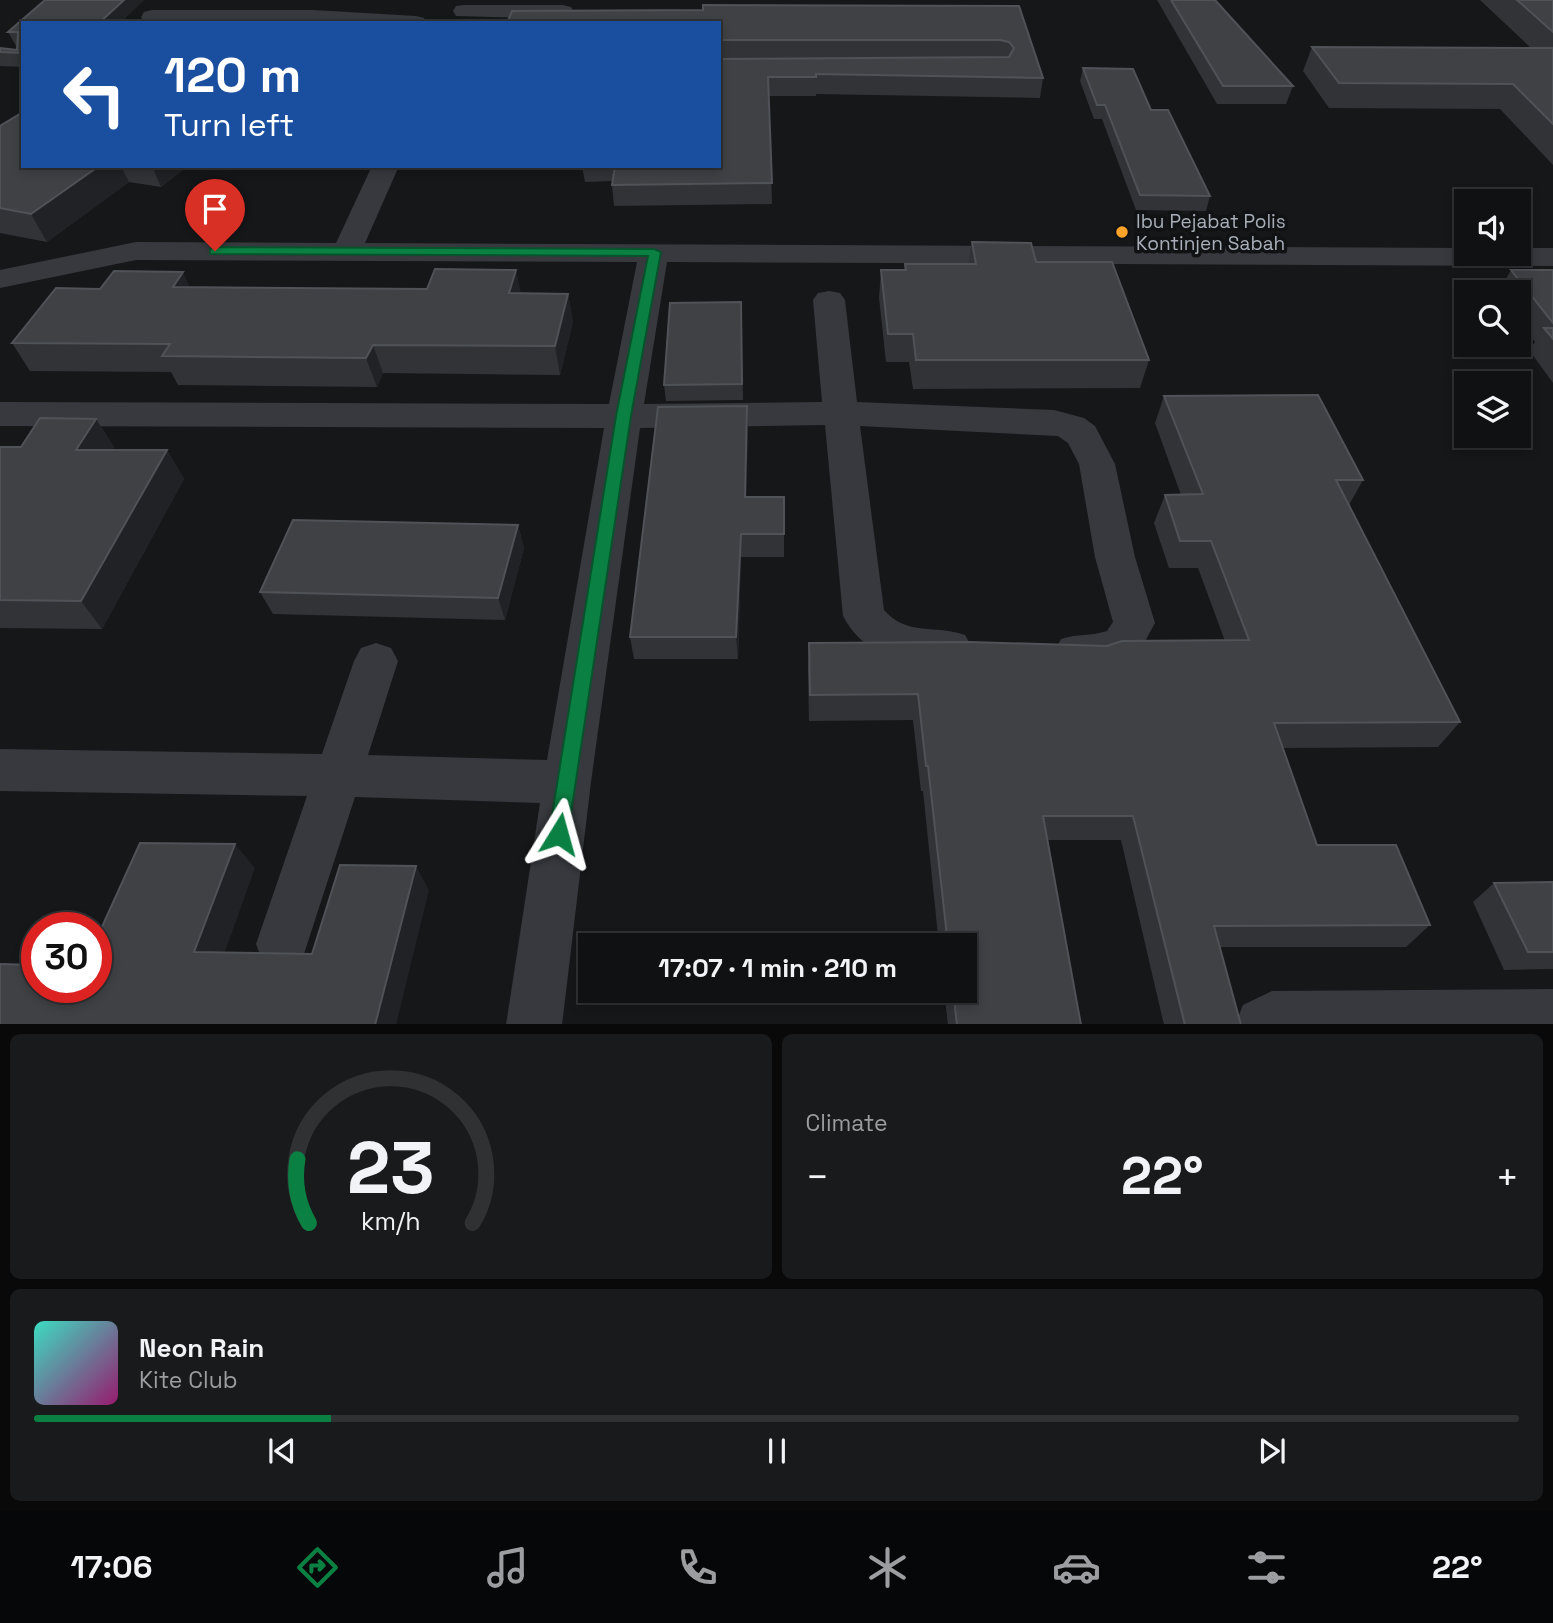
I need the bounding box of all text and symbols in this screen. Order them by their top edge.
text: 120 m [164,44,301,106]
icon: left [49,49,140,140]
text: Turn left [164,105,294,145]
pin [185,179,245,251]
map controls [1454,189,1531,448]
button: sound [1454,189,1531,266]
icon: arrive [196,190,234,228]
place label: Ibu Pejabat Polis Kontinjen Sabah [1136,209,1286,256]
marker: Ibu Pejabat Polis Kontinjen Sabah [1114,224,1130,240]
button: search [1454,280,1531,357]
button: layers [1454,371,1531,448]
position arrow [522,797,596,871]
speed limit sign: 30 [21,912,112,1003]
text: 17:07 · 1 min · 210 m [658,951,897,985]
text: Climate [806,1108,888,1138]
text: 23 [347,1121,435,1214]
text: 22° [1121,1143,1203,1209]
text: − [806,1153,829,1201]
text: + [1495,1153,1519,1201]
text: km/h [361,1204,421,1236]
text: Neon Rain [139,1331,264,1365]
text: Kite Club [139,1365,238,1395]
icon: previous [263,1432,301,1470]
icon: pause [758,1432,796,1470]
icon: next [1253,1432,1291,1470]
icon: directions [293,1543,342,1592]
icon: music [483,1543,532,1592]
icon: phone [673,1543,722,1592]
icon: climate [863,1543,912,1592]
icon: car [1052,1543,1101,1592]
icon: filters [1242,1543,1291,1592]
text: 17:06 [70,1547,153,1587]
text: 22° [1432,1547,1483,1587]

